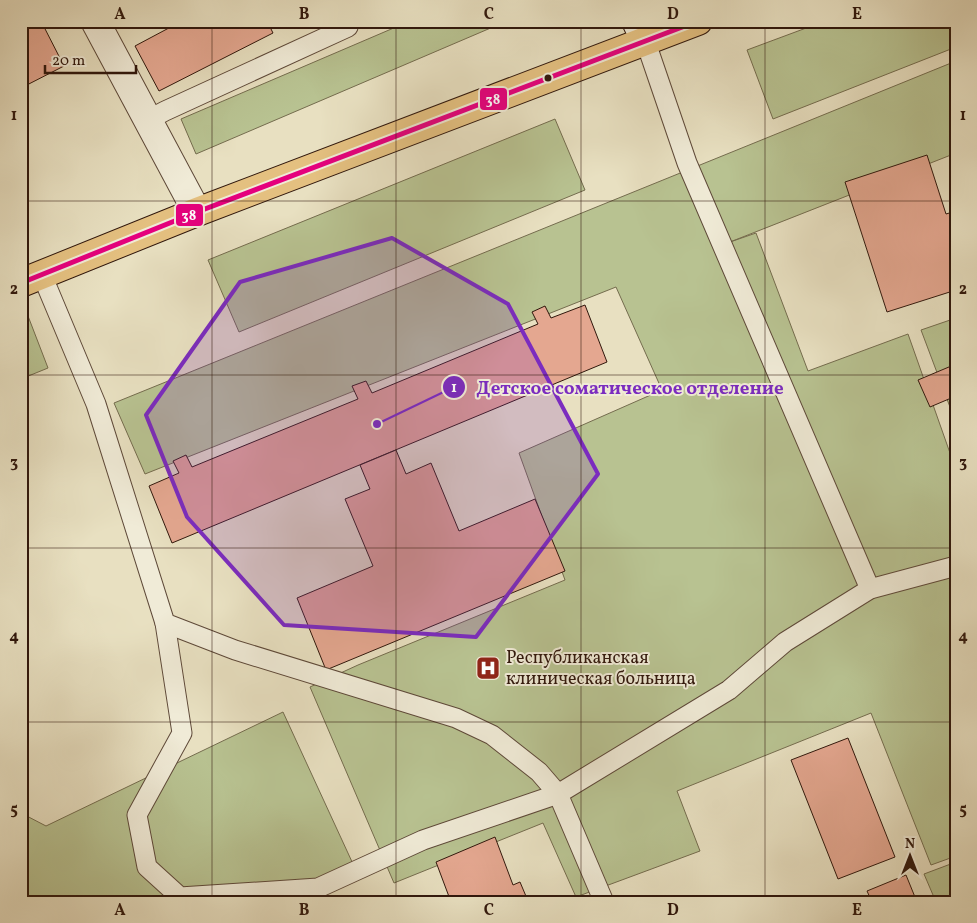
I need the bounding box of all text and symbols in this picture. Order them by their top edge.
text: A [114,4,126,26]
text: B [299,4,310,26]
text: C [484,4,494,26]
text: D [667,4,679,26]
text: E [852,4,862,26]
scale bar [45,42,136,74]
text: 20 m [52,51,85,72]
unlabelled marker [543,73,553,83]
line badge: 38 [479,87,508,111]
text: 38 [486,91,500,110]
text: 1 [11,105,17,127]
text: 1 [960,105,966,127]
line badge: 38 [175,203,204,227]
text: 38 [182,207,196,226]
text: 2 [10,279,18,301]
text: 2 [959,279,967,301]
callout: Детское соматическое отделение [442,370,794,404]
text: Детское соматическое отделение [476,376,784,402]
text: 1 [451,378,457,399]
text: 3 [10,452,18,474]
text: 3 [959,452,967,474]
text: 4 [9,626,19,648]
text: 4 [958,626,968,648]
place label: Республиканская клиническая больница [506,646,696,692]
hospital icon: Республиканская клиническая больница [475,655,501,681]
text: 5 [10,799,18,821]
text: 5 [959,799,967,821]
north arrow [884,830,934,880]
text: N [905,835,915,854]
text: A [114,900,126,922]
text: B [299,900,310,922]
text: C [484,900,494,922]
text: D [667,900,679,922]
text: E [852,900,862,922]

